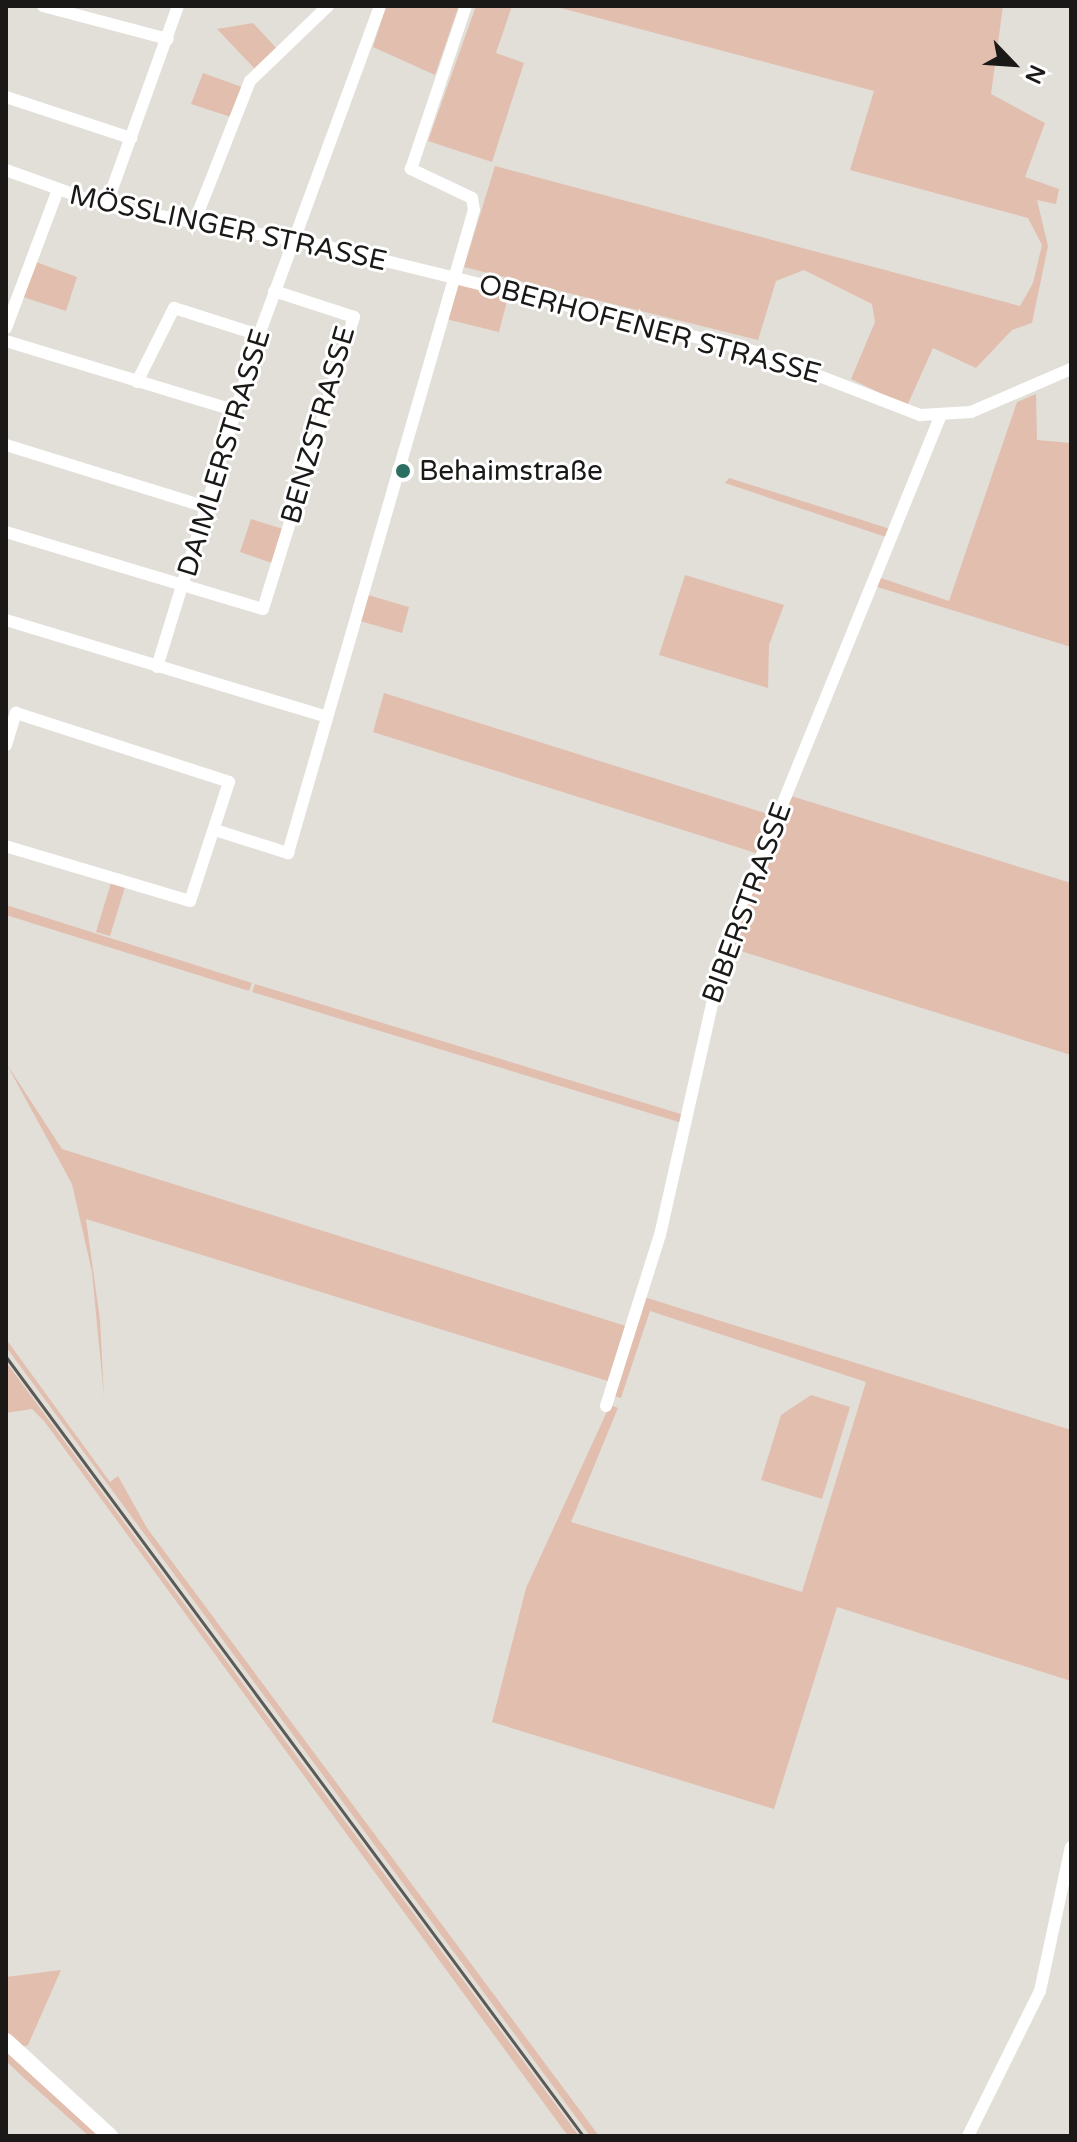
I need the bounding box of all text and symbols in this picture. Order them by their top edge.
north arrow [973,24,1053,104]
text: N [1019,61,1050,88]
street label: MÖSSLINGER STRASSE [66,178,390,278]
street label: OBERHOFENER STRASSE [475,267,825,391]
street label: BENZSTRASSE [274,322,362,528]
street label: DAIMLERSTRASSE [170,325,278,581]
place label: Behaimstraße [419,454,603,488]
marker: Behaimstraße [394,462,412,480]
street label: BIBERSTRASSE [695,798,799,1008]

